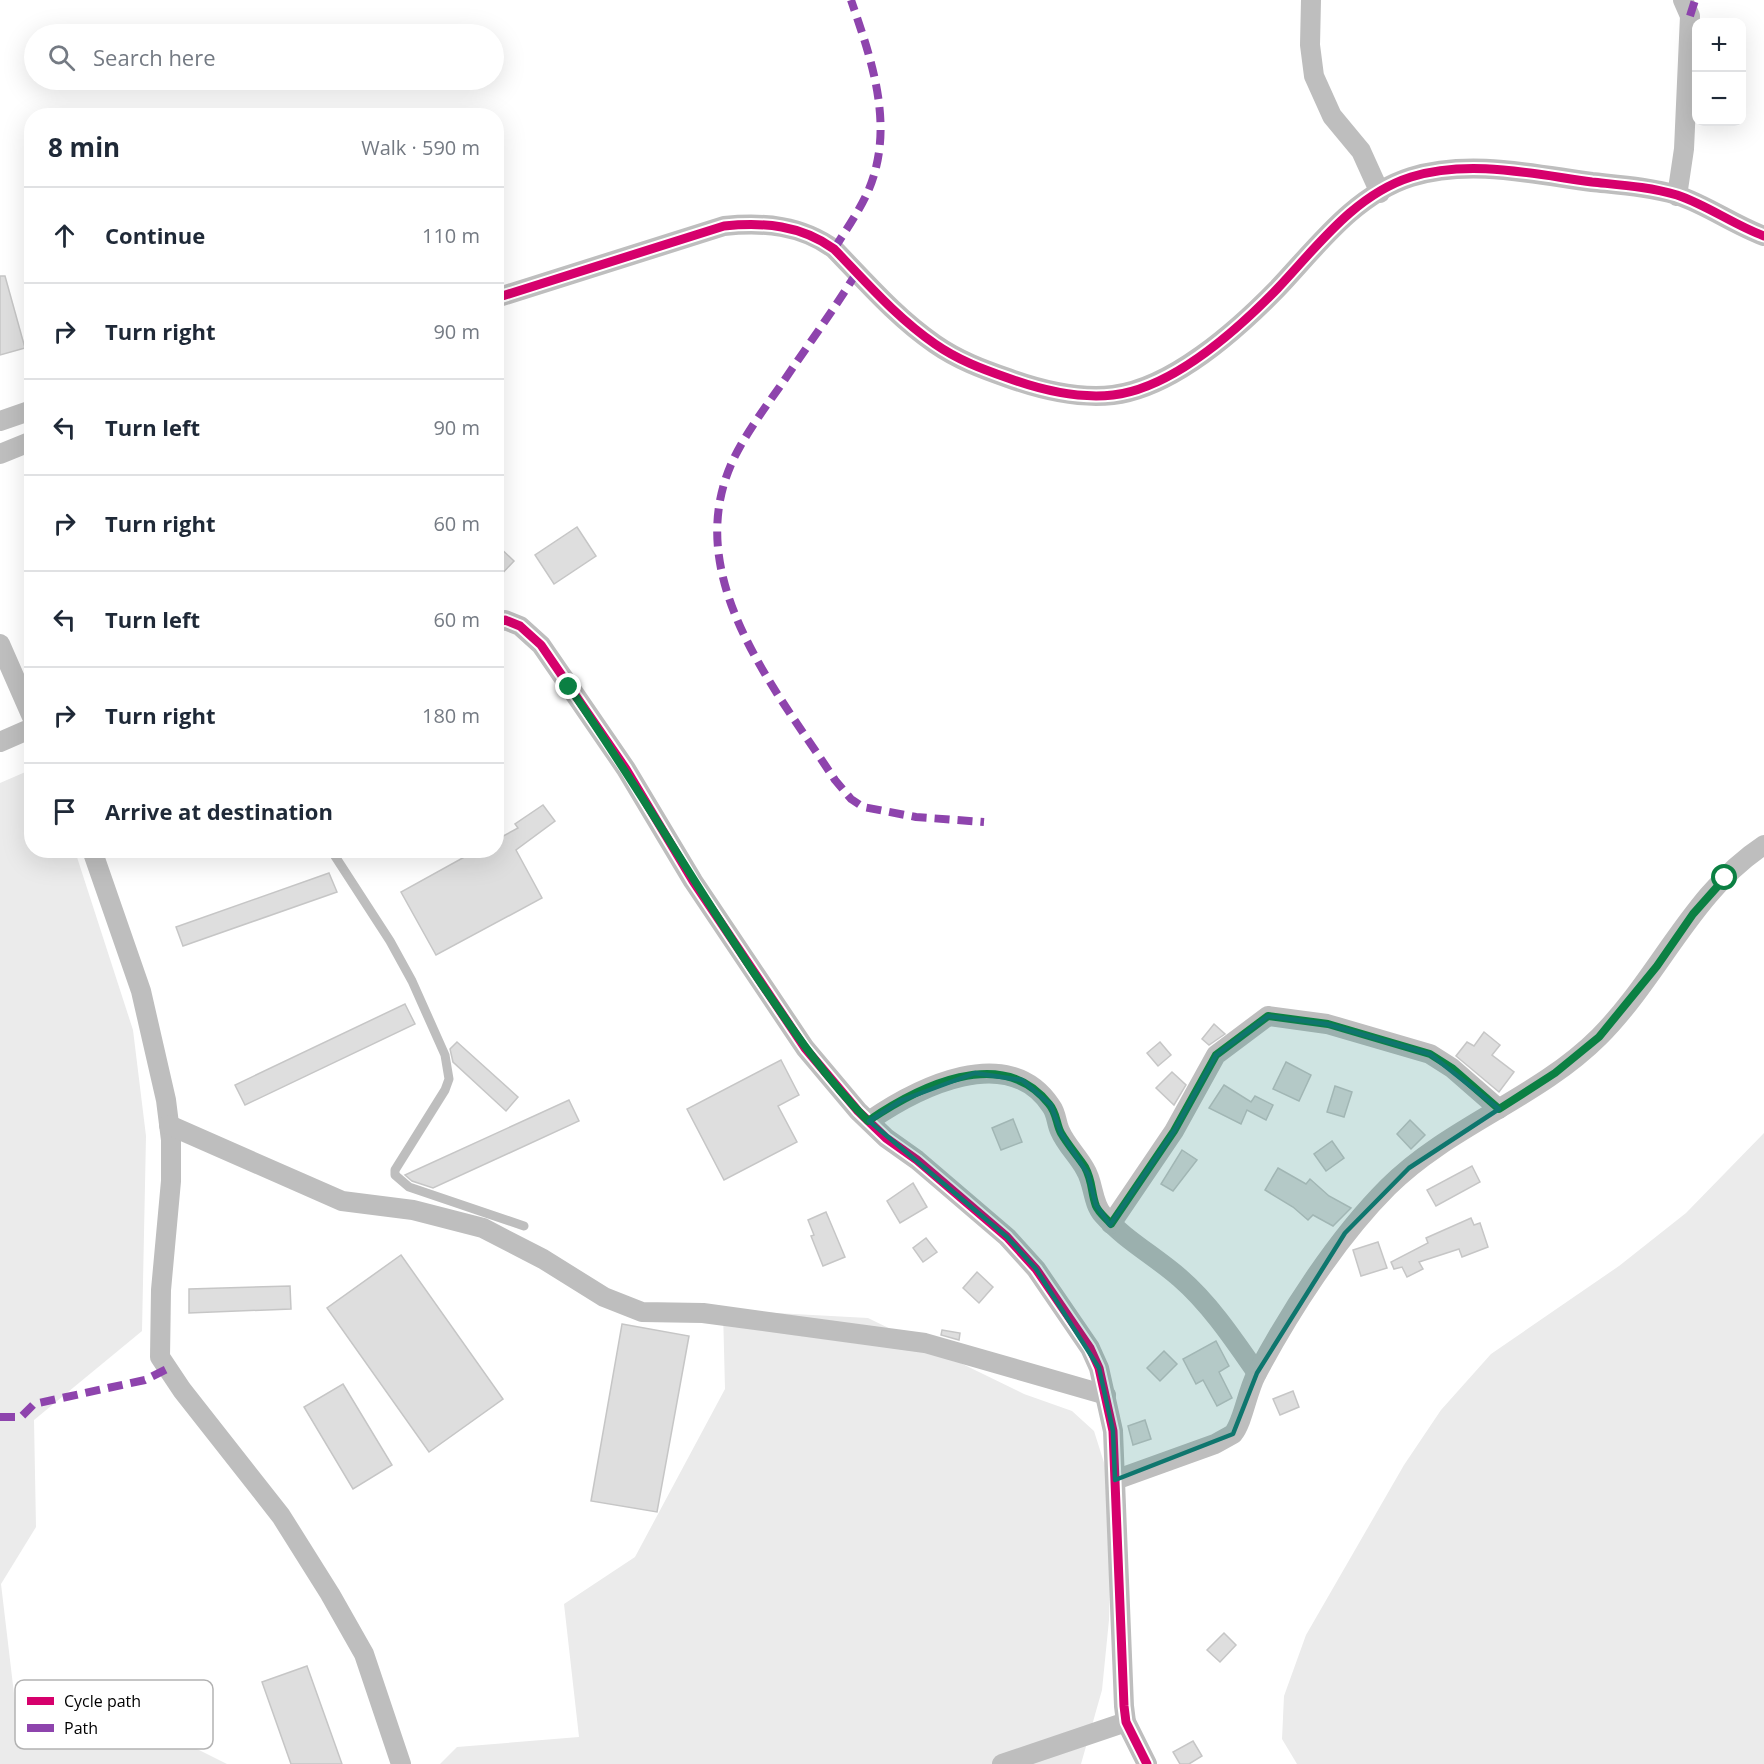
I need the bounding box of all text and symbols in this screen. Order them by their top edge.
map controls [1692,18,1746,126]
button: + [1692,18,1746,72]
search box [24,24,504,90]
icon: search [45,41,78,74]
text: Search here [93,42,216,72]
button: − [1692,72,1746,126]
text: 8 min [48,129,120,165]
text: Walk · 590 m [361,134,480,161]
icon: ahead [48,219,81,252]
text: Continue [105,220,205,250]
text: 110 m [422,222,480,249]
icon: right [48,315,81,348]
text: Turn right [105,316,216,346]
text: 90 m [433,318,480,345]
icon: left [48,411,81,444]
text: Turn left [105,412,200,442]
text: 90 m [433,414,480,441]
icon: right [48,507,81,540]
text: Turn right [105,508,216,538]
text: 60 m [433,510,480,537]
icon: left [48,603,81,636]
text: Turn left [105,604,200,634]
text: 60 m [433,606,480,633]
route end [555,673,581,699]
icon: right [48,699,81,732]
text: Turn right [105,700,216,730]
text: 180 m [422,702,480,729]
icon: arrive [48,795,81,828]
text: Arrive at destination [105,796,333,826]
route start [1711,864,1737,890]
legend [15,1680,213,1749]
text: Cycle path [64,1690,141,1712]
text: Path [64,1717,98,1739]

